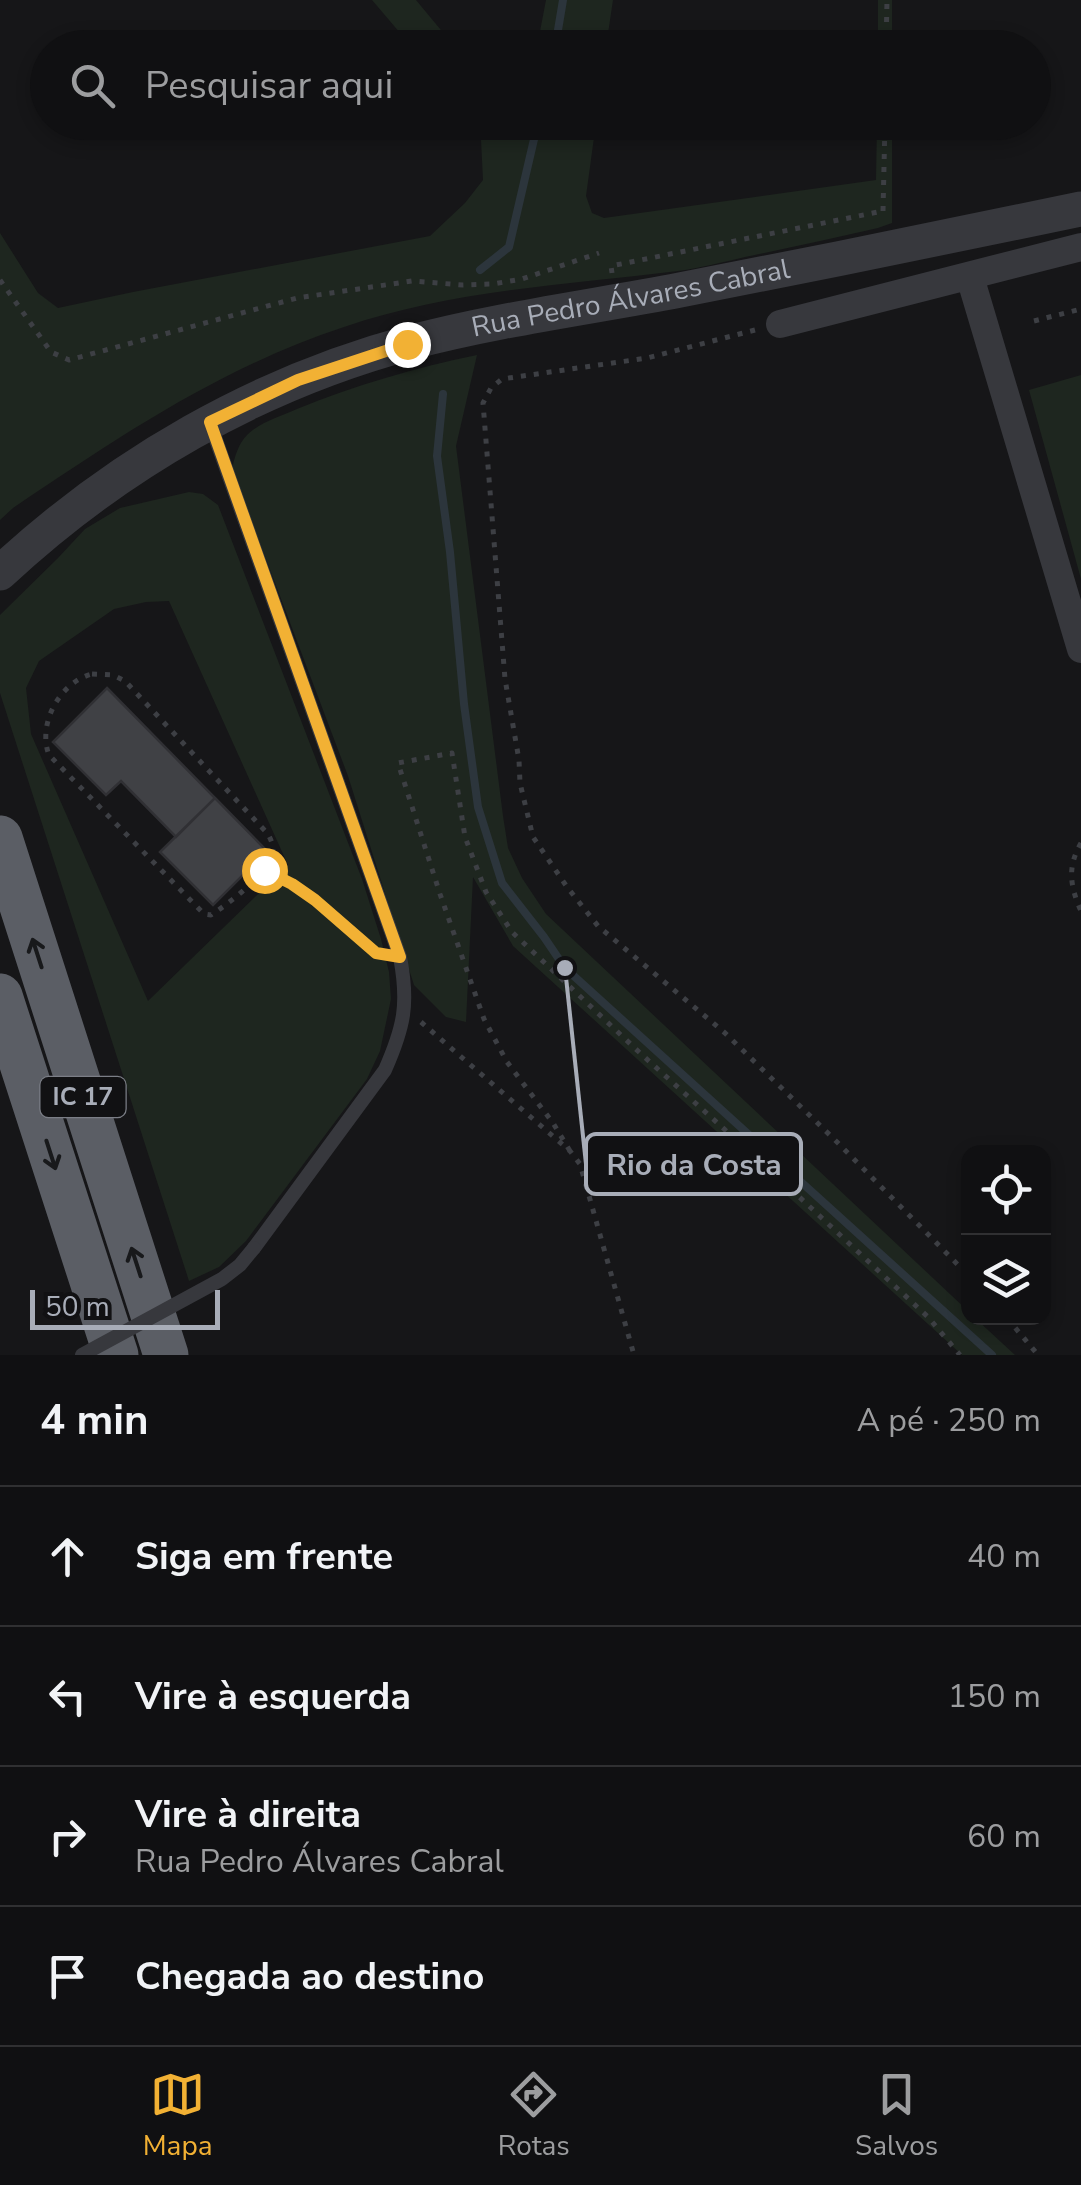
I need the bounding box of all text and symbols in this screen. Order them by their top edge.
search box [30,30,1051,140]
icon: search [65,58,120,113]
text: Pesquisar aqui [145,60,393,111]
street label: Rua Pedro Álvares Cabral [468,250,794,347]
route end [385,322,431,368]
route start [242,848,288,894]
one-way arrow [27,937,45,969]
road number: IC 17 [41,1077,126,1117]
callout: Rio da Costa [586,1134,801,1194]
one-way arrow [44,1139,62,1171]
text: Rio da Costa [606,1145,782,1186]
map controls [961,1145,1051,1325]
button: locate [961,1145,1051,1235]
button: layers [961,1235,1051,1325]
one-way arrow [126,1247,144,1279]
scale bar [30,1285,220,1330]
text: 50 m [45,1288,110,1326]
text: 4 min [40,1392,149,1449]
text: A pé · 250 m [857,1399,1041,1442]
icon: ahead [40,1529,95,1584]
text: Siga em frente [135,1531,393,1582]
text: 40 m [967,1535,1041,1578]
icon: left [40,1669,95,1724]
text: Vire à esquerda [135,1671,411,1722]
text: 150 m [948,1675,1041,1718]
text: Vire à direita [135,1789,361,1840]
icon: right [40,1809,95,1864]
text: 60 m [967,1815,1041,1858]
text: Rua Pedro Álvares Cabral [135,1840,504,1883]
icon: arrive [40,1949,95,2004]
text: Chegada ao destino [135,1951,484,2002]
tab: Mapa [143,2067,213,2165]
tab: Rotas [498,2067,570,2165]
tab: Salvos [855,2067,938,2165]

